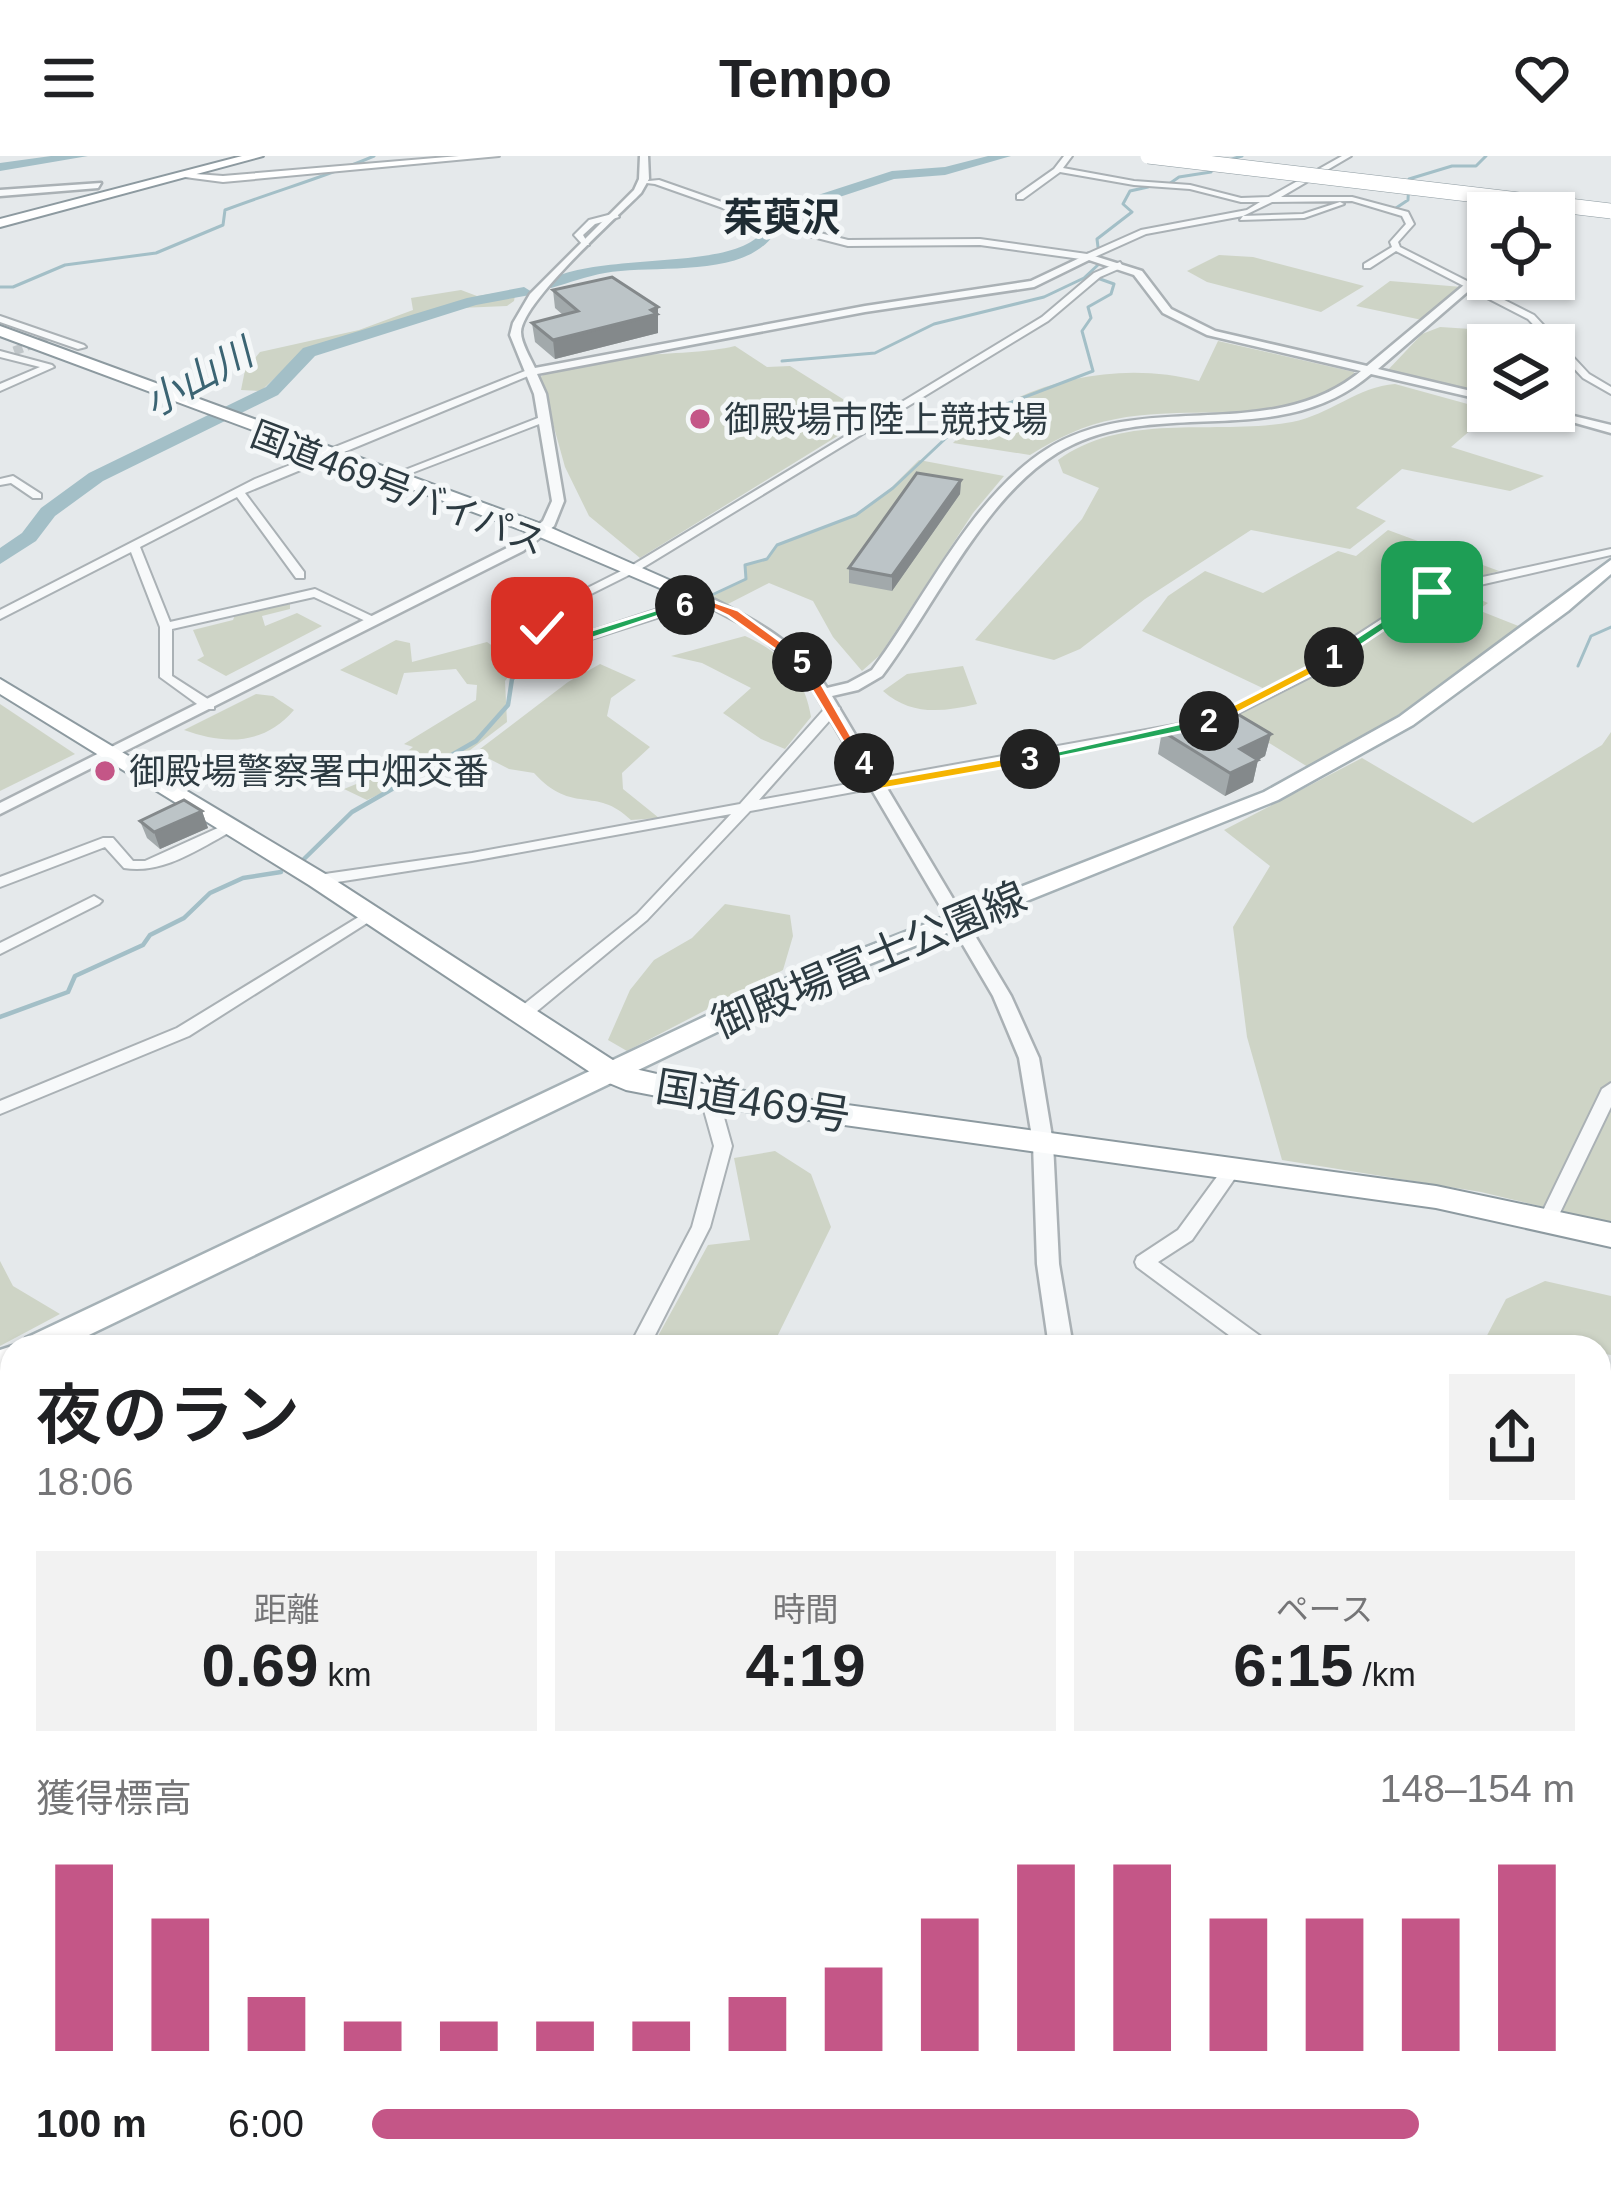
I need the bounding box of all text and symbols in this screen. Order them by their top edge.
icon: menu [36,45,102,111]
icon: heart [1509,45,1575,111]
text: Tempo [719,48,892,108]
map controls [1467,192,1575,432]
button: locate [1467,192,1575,300]
district label: 茱萸沢 [723,196,841,239]
button: layers [1467,324,1575,432]
water label: 小山川 [136,329,263,425]
place label: 御殿場市陸上競技場 [724,399,1048,440]
marker: 御殿場市陸上競技場 [687,406,713,432]
street label: 国道469号バイパス [245,413,551,563]
pin [1381,541,1483,643]
icon: arrive [1399,559,1465,625]
pin: 6 [655,575,715,635]
pin [491,577,593,679]
text: 6 [676,586,694,623]
icon: check [509,595,575,661]
pin: 1 [1304,627,1364,687]
pin: 5 [772,632,832,692]
text: 1 [1325,638,1343,675]
text: 5 [793,643,811,680]
pin: 2 [1179,691,1239,751]
text: 2 [1200,702,1218,739]
pin: 3 [1000,729,1060,789]
pin: 4 [834,733,894,793]
text: 3 [1021,740,1039,777]
text: 4 [855,744,873,781]
place label: 御殿場警察署中畑交番 [129,751,489,792]
marker: 御殿場警察署中畑交番 [92,758,118,784]
street label: 御殿場富士公園線 [705,873,1033,1047]
street label: 国道469号 [652,1062,854,1140]
button: share [1449,1374,1575,1500]
text: 夜のラン [36,1378,300,1452]
text: 18:06 [36,1460,134,1503]
text: 距離 [254,1591,320,1628]
text: 時間 [773,1591,839,1628]
text: ペース [1276,1591,1373,1628]
text: 0.69 [202,1632,318,1699]
text: 4:19 [745,1632,866,1699]
text: 6:15 [1233,1632,1353,1699]
text: km [318,1656,371,1693]
text: /km [1353,1656,1416,1693]
text: 148–154 m [1380,1767,1575,1810]
text: 獲得標高 [36,1777,192,1820]
text: 100 m [36,2102,147,2145]
text: 6:00 [228,2102,304,2145]

